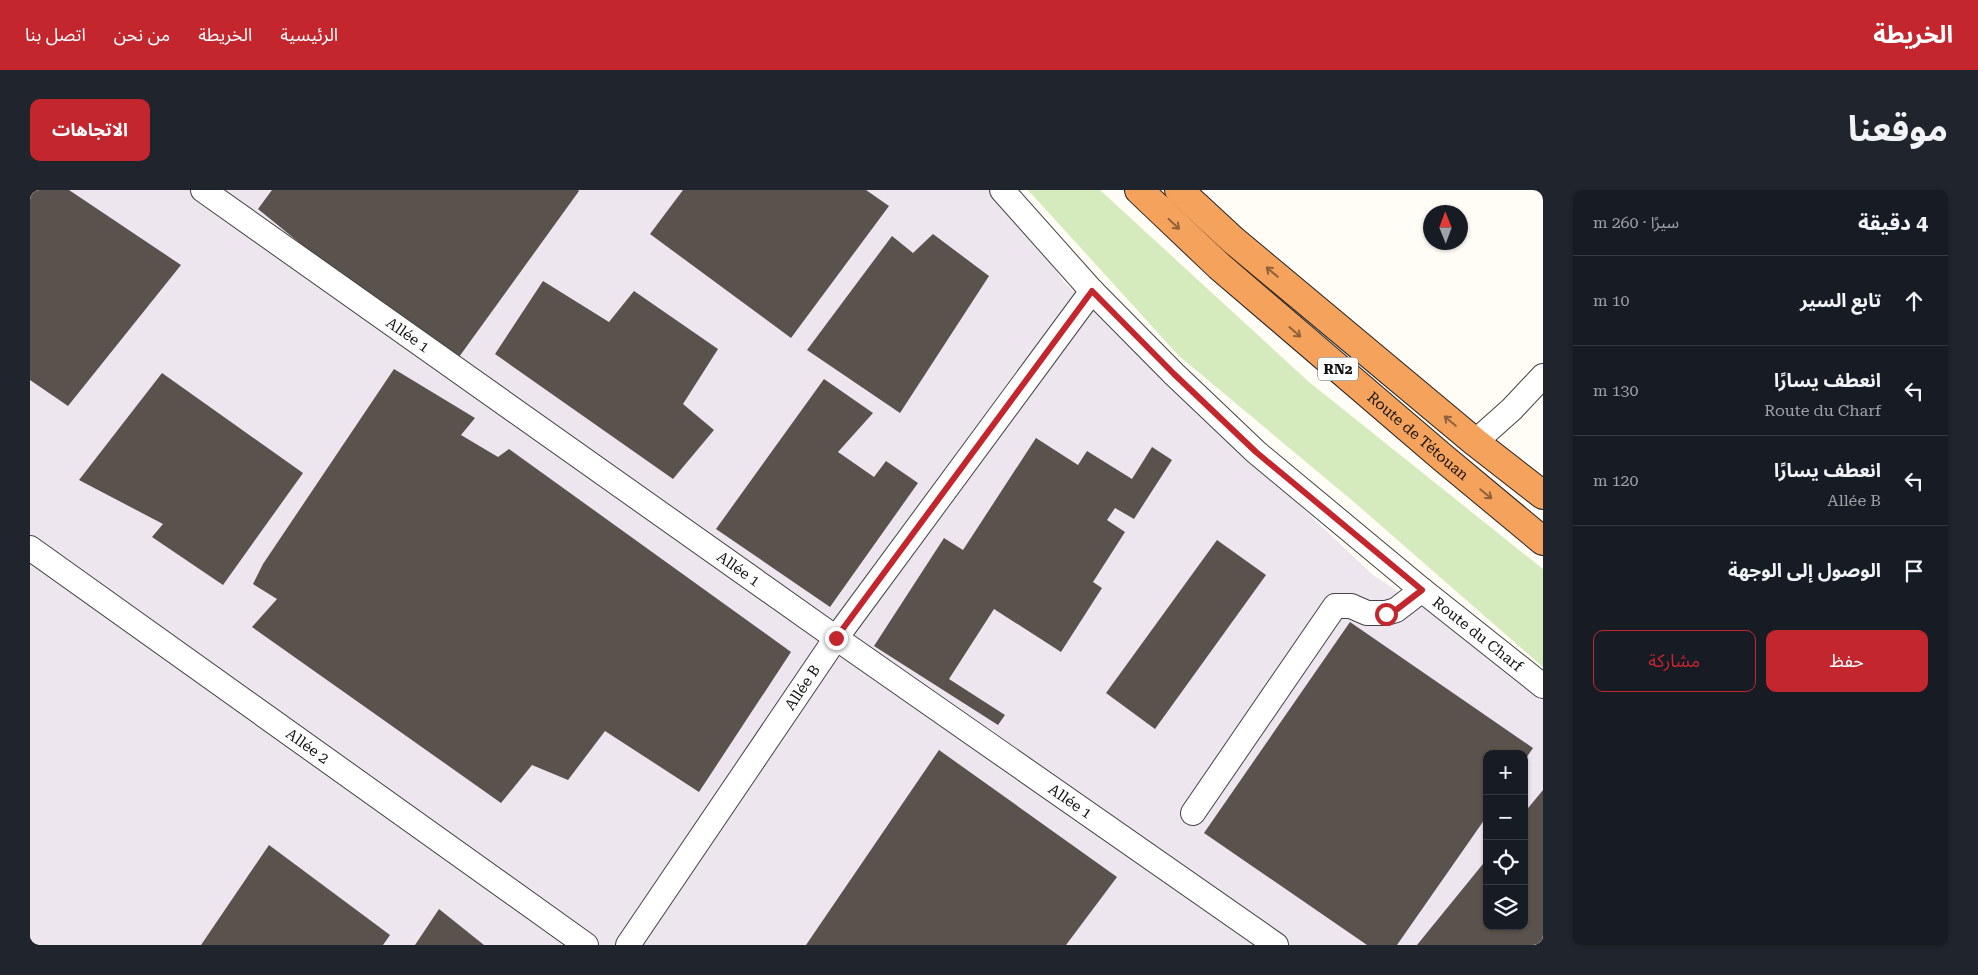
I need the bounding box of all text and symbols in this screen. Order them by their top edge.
text: الخريطة [1873,21,1953,49]
text: اتصل بنا [25,24,86,45]
text: من نحن [114,24,170,45]
text: الخريطة [198,24,252,45]
text: الرئيسية [280,24,338,45]
button: الاتجاهات [30,99,150,161]
text: موقعنا [1848,109,1948,150]
north arrow [1423,205,1468,250]
text: 4 دقيقة [1858,211,1928,235]
text: سيرًا · 260 m [1593,213,1679,232]
one-way arrow [1167,218,1180,230]
one-way arrow [1266,266,1279,277]
icon: ahead [1900,287,1928,315]
text: تابع السير [1800,289,1881,312]
text: 10 m [1593,291,1630,310]
street label: Allée 1 [383,314,433,356]
one-way arrow [1289,326,1302,338]
road number: RN2 [1318,358,1358,380]
text: انعطف يسارًا [1774,369,1881,392]
icon: left [1900,377,1928,405]
text: 130 m [1593,381,1639,400]
street label: Route de Tétouan [1364,388,1472,484]
text: Route du Charf [1764,401,1881,420]
one-way arrow [1444,415,1457,426]
text: انعطف يسارًا [1774,459,1881,482]
icon: left [1900,467,1928,495]
text: 120 m [1593,471,1639,490]
one-way arrow [1479,488,1492,499]
text: Allée B [1827,491,1881,510]
street label: Allée 1 [713,548,764,590]
icon: arrive [1900,557,1928,585]
text: الوصول إلى الوجهة [1728,559,1881,582]
street label: Route du Charf [1429,593,1527,676]
route start [1375,603,1398,626]
route end [825,627,848,650]
button: مشاركة [1593,630,1756,692]
button: حفظ [1766,630,1928,692]
street label: Allée B [781,662,824,713]
street label: Allée 2 [282,725,333,768]
map controls [1483,750,1528,930]
button: + [1483,750,1528,795]
street label: Allée 1 [1045,780,1095,823]
button: − [1483,795,1528,840]
button: locate [1483,840,1528,885]
button: layers [1483,885,1528,930]

